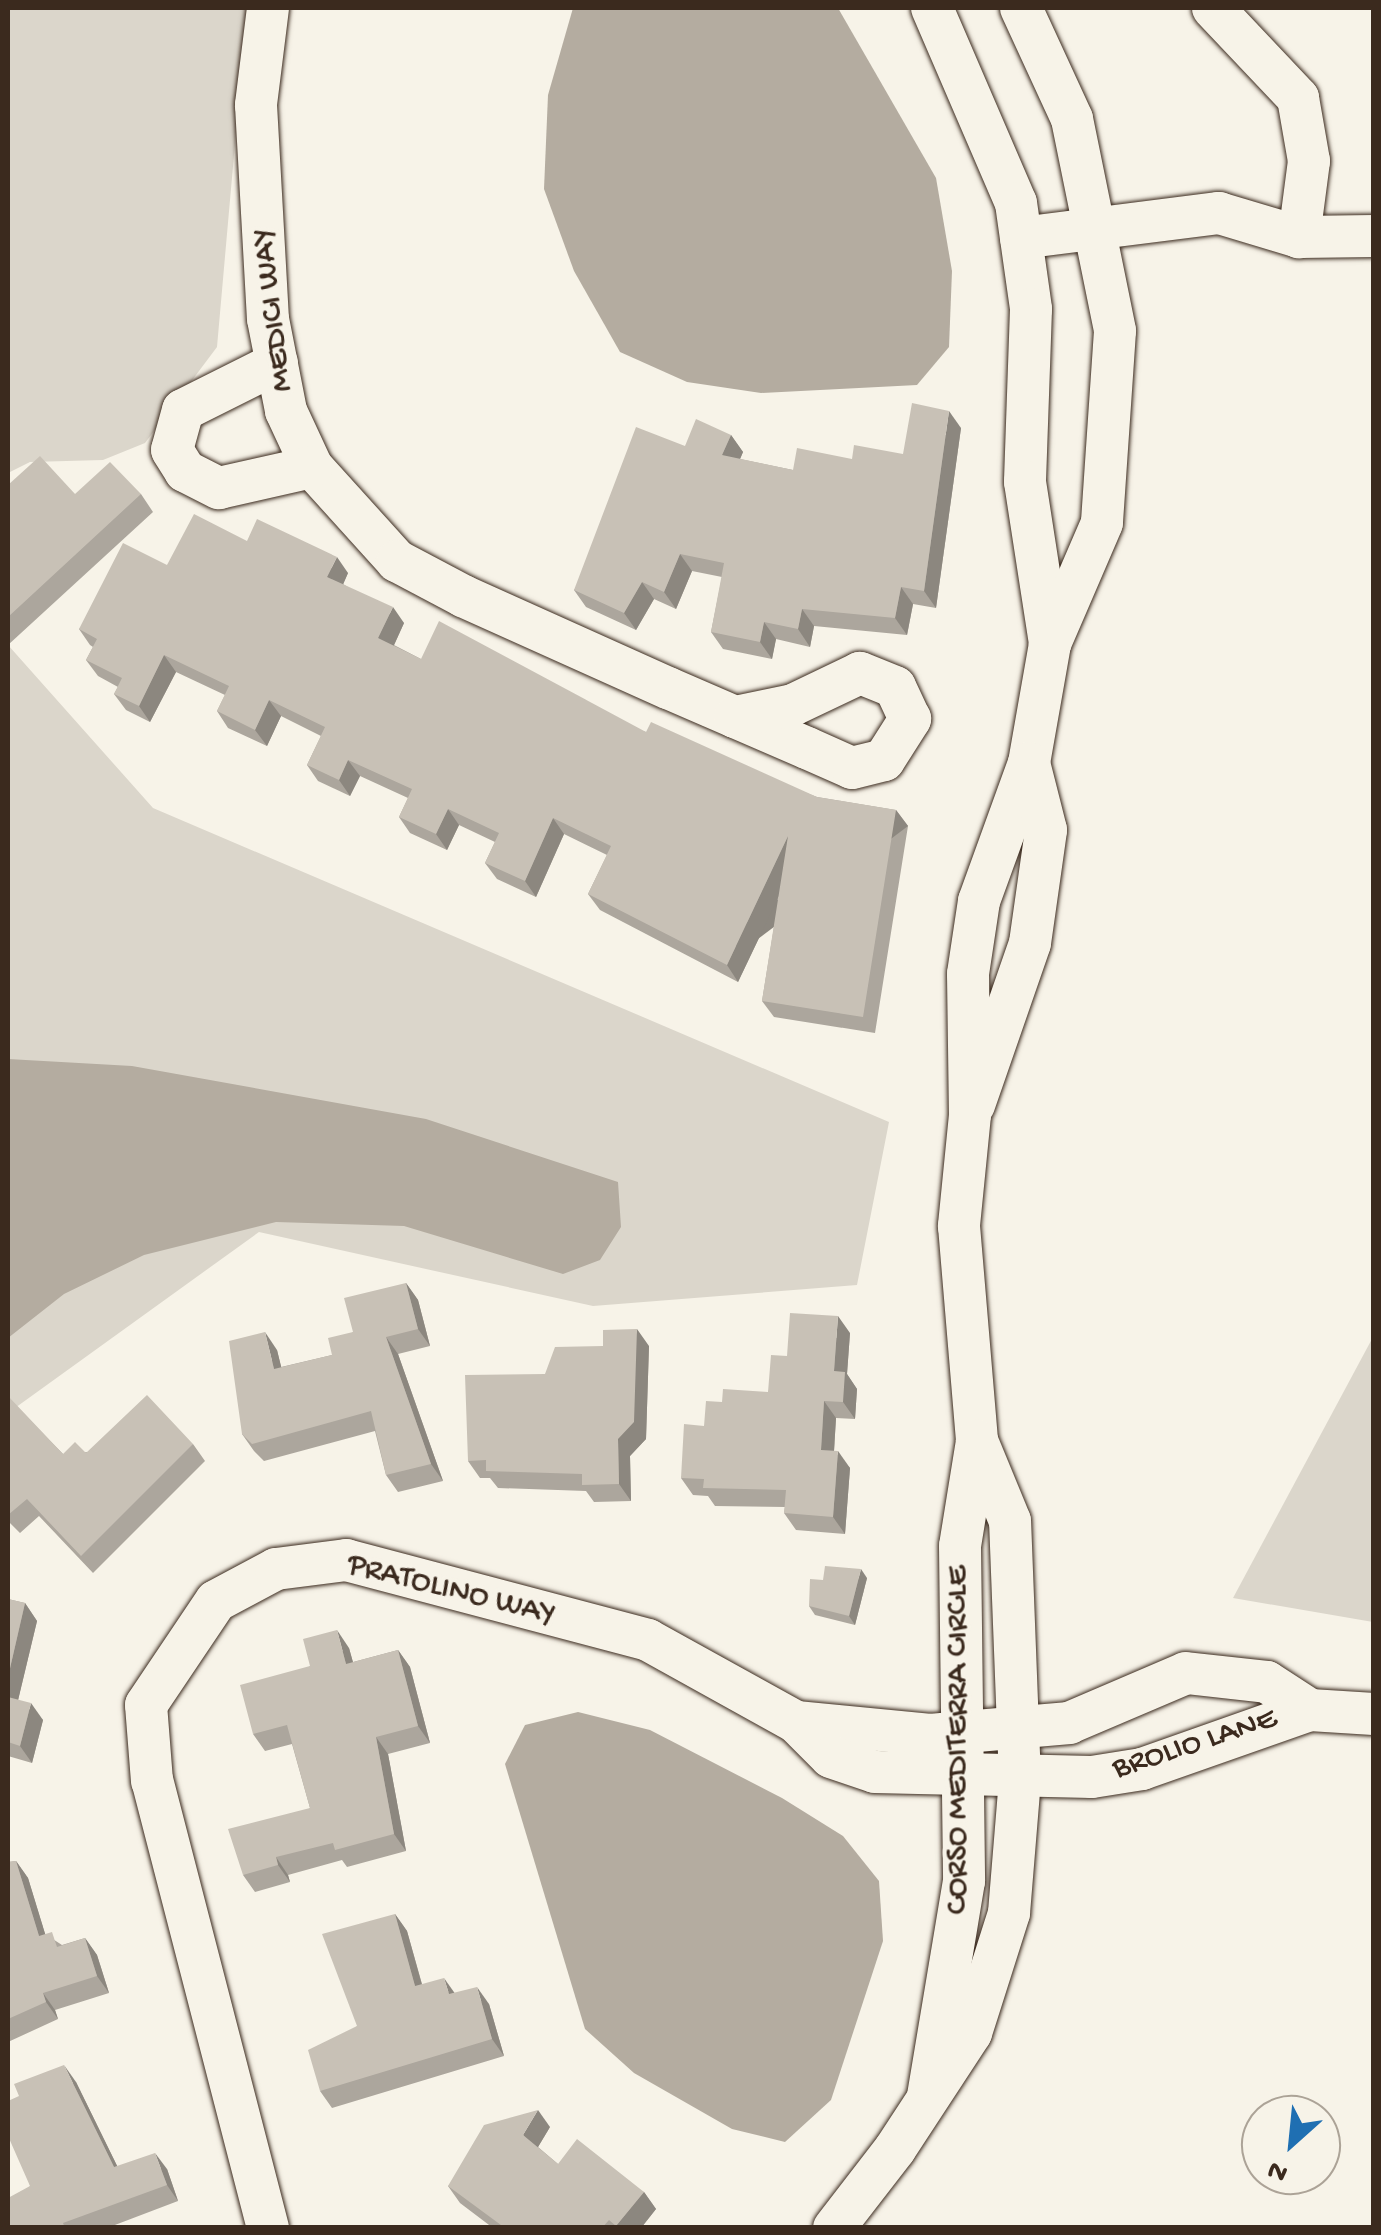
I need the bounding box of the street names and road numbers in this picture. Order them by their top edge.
street label: MEDICI WAY [245,226,303,394]
street label: PRATOLINO WAY [343,1547,559,1635]
street label: CORSO MEDITERRA CIRCLE [940,1566,978,1914]
street label: BROLIO LANE [1108,1700,1282,1790]

